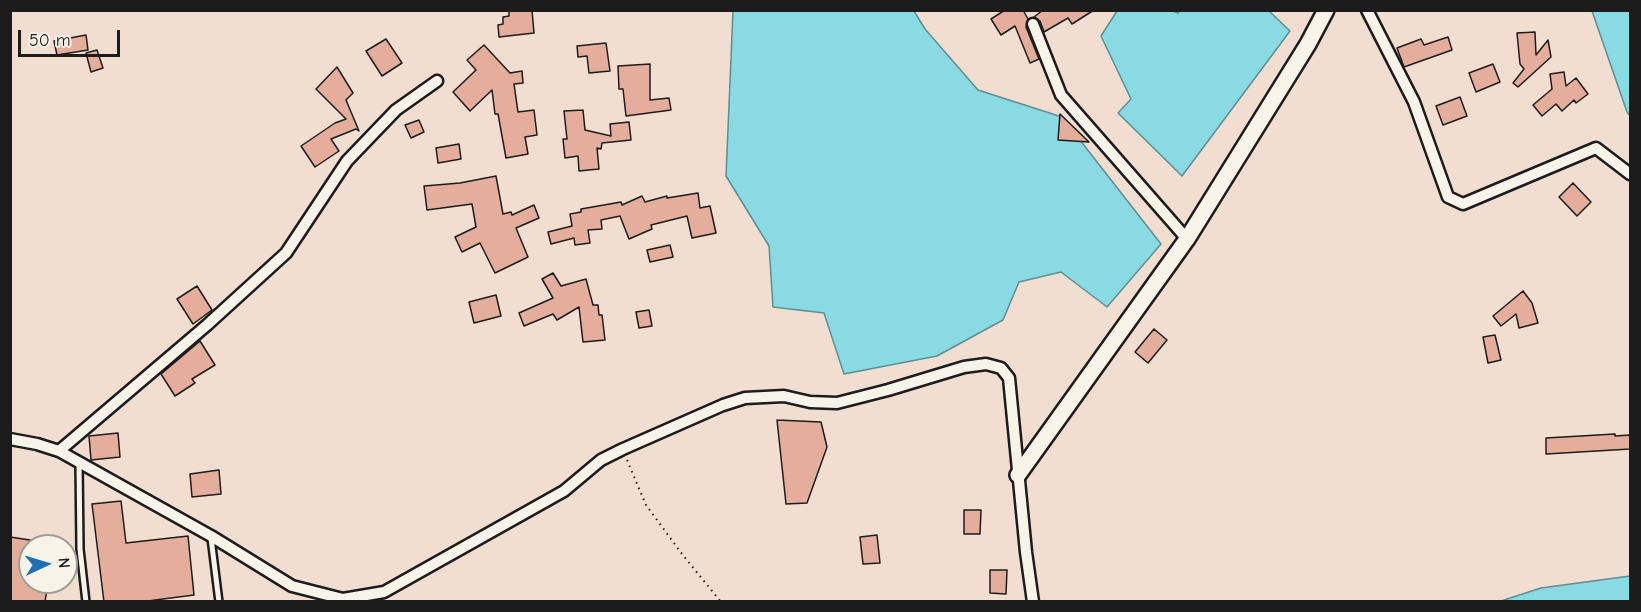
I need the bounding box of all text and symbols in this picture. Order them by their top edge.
scale bar [21,18,123,56]
text: 50 m [29,30,71,51]
north arrow [18,534,78,594]
text: N [55,557,73,569]

